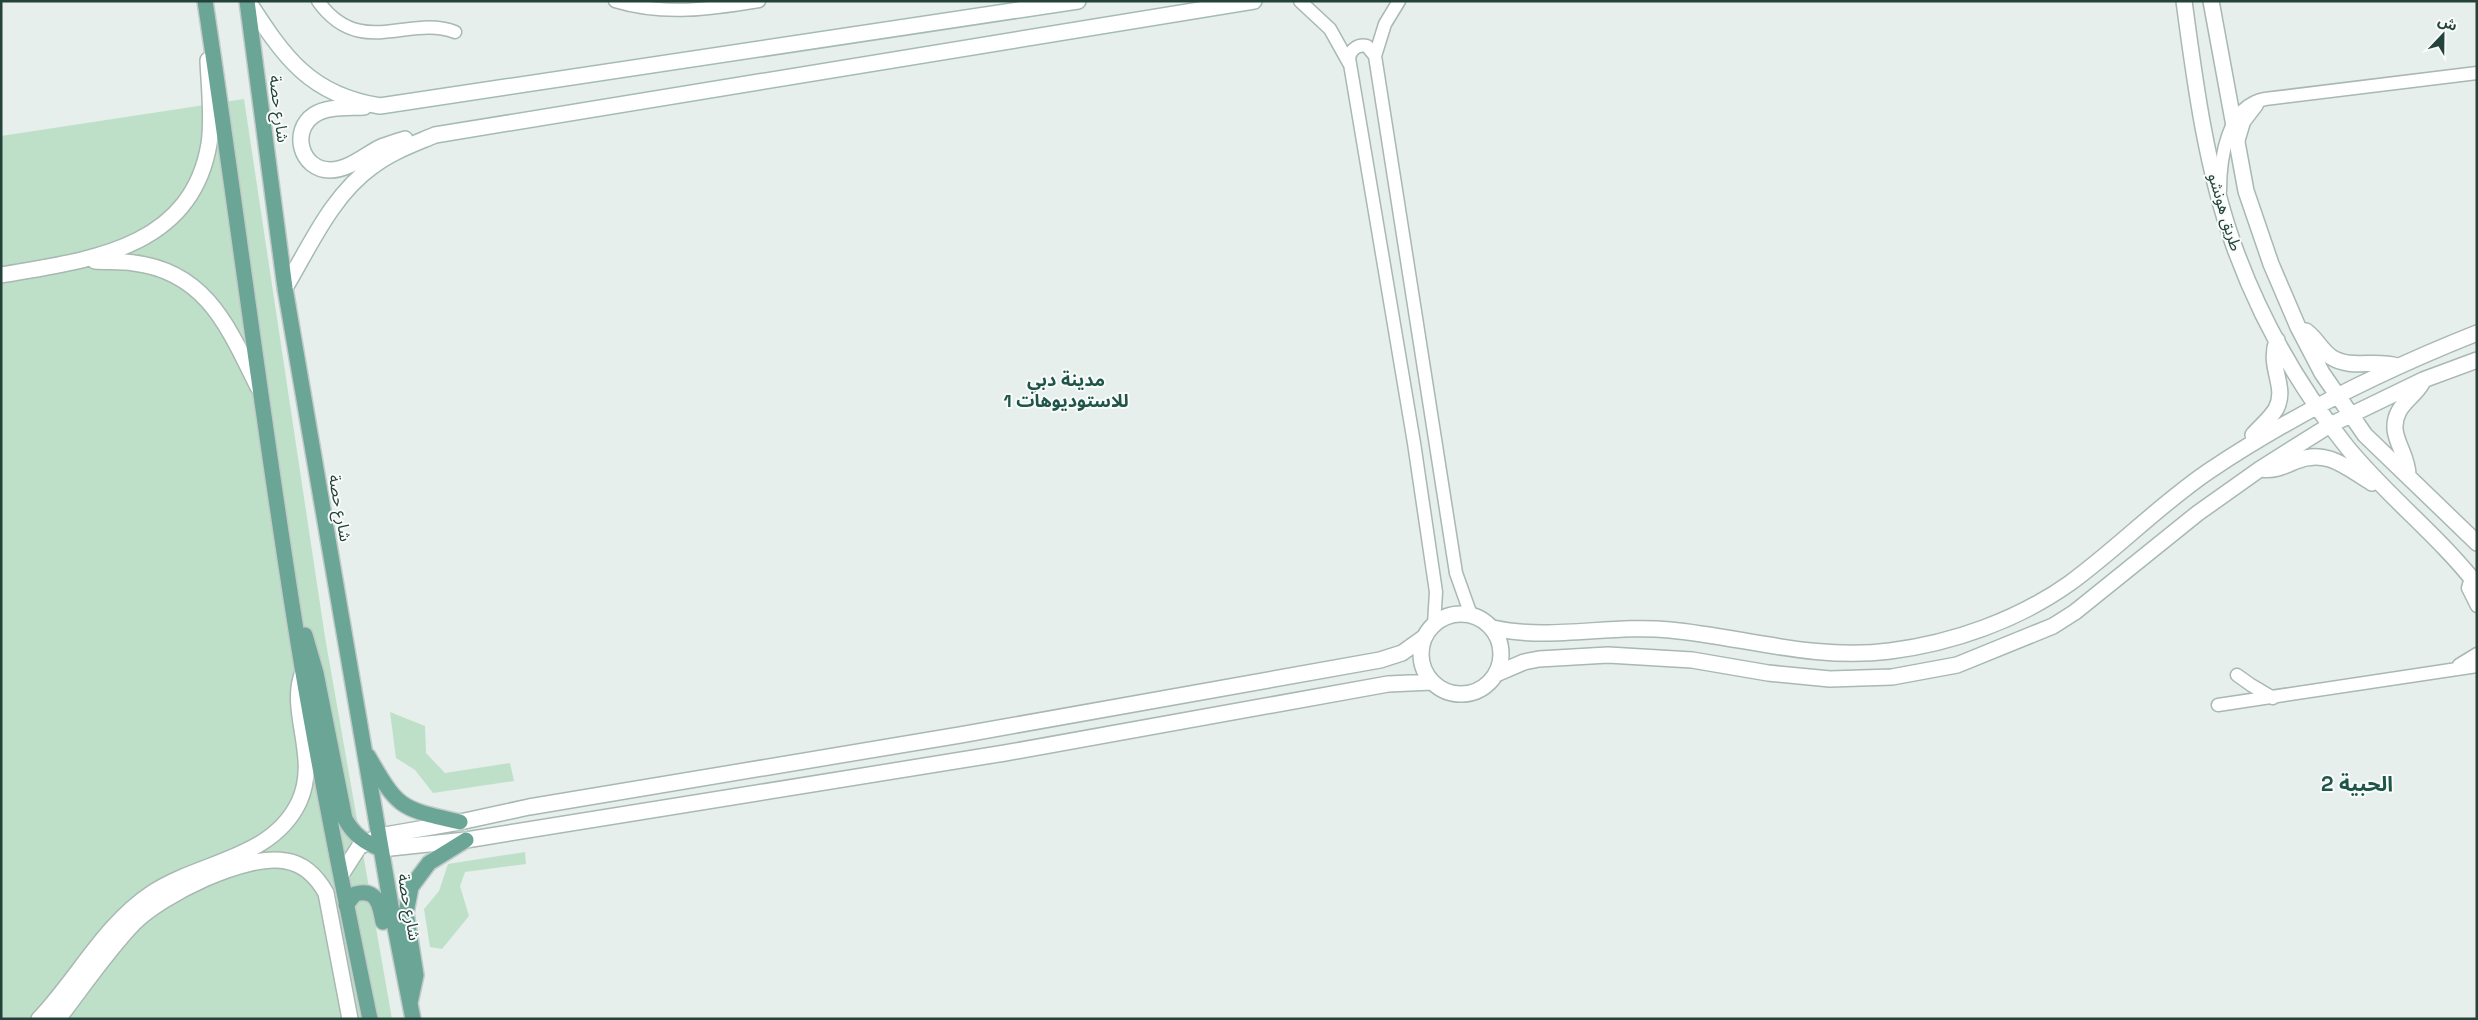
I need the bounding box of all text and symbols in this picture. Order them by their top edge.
north arrow [2418,10,2468,60]
text: ش [2436,11,2460,35]
street label: شارع حصة [262,74,294,144]
street label: طريق هونشو [2203,170,2247,254]
district label: مدينة دبي للاستوديوهات 1 [1003,368,1129,412]
street label: شارع حصة [322,473,356,544]
district label: الحبية 2 [2321,770,2393,797]
street label: شارع حصة [391,872,425,943]

